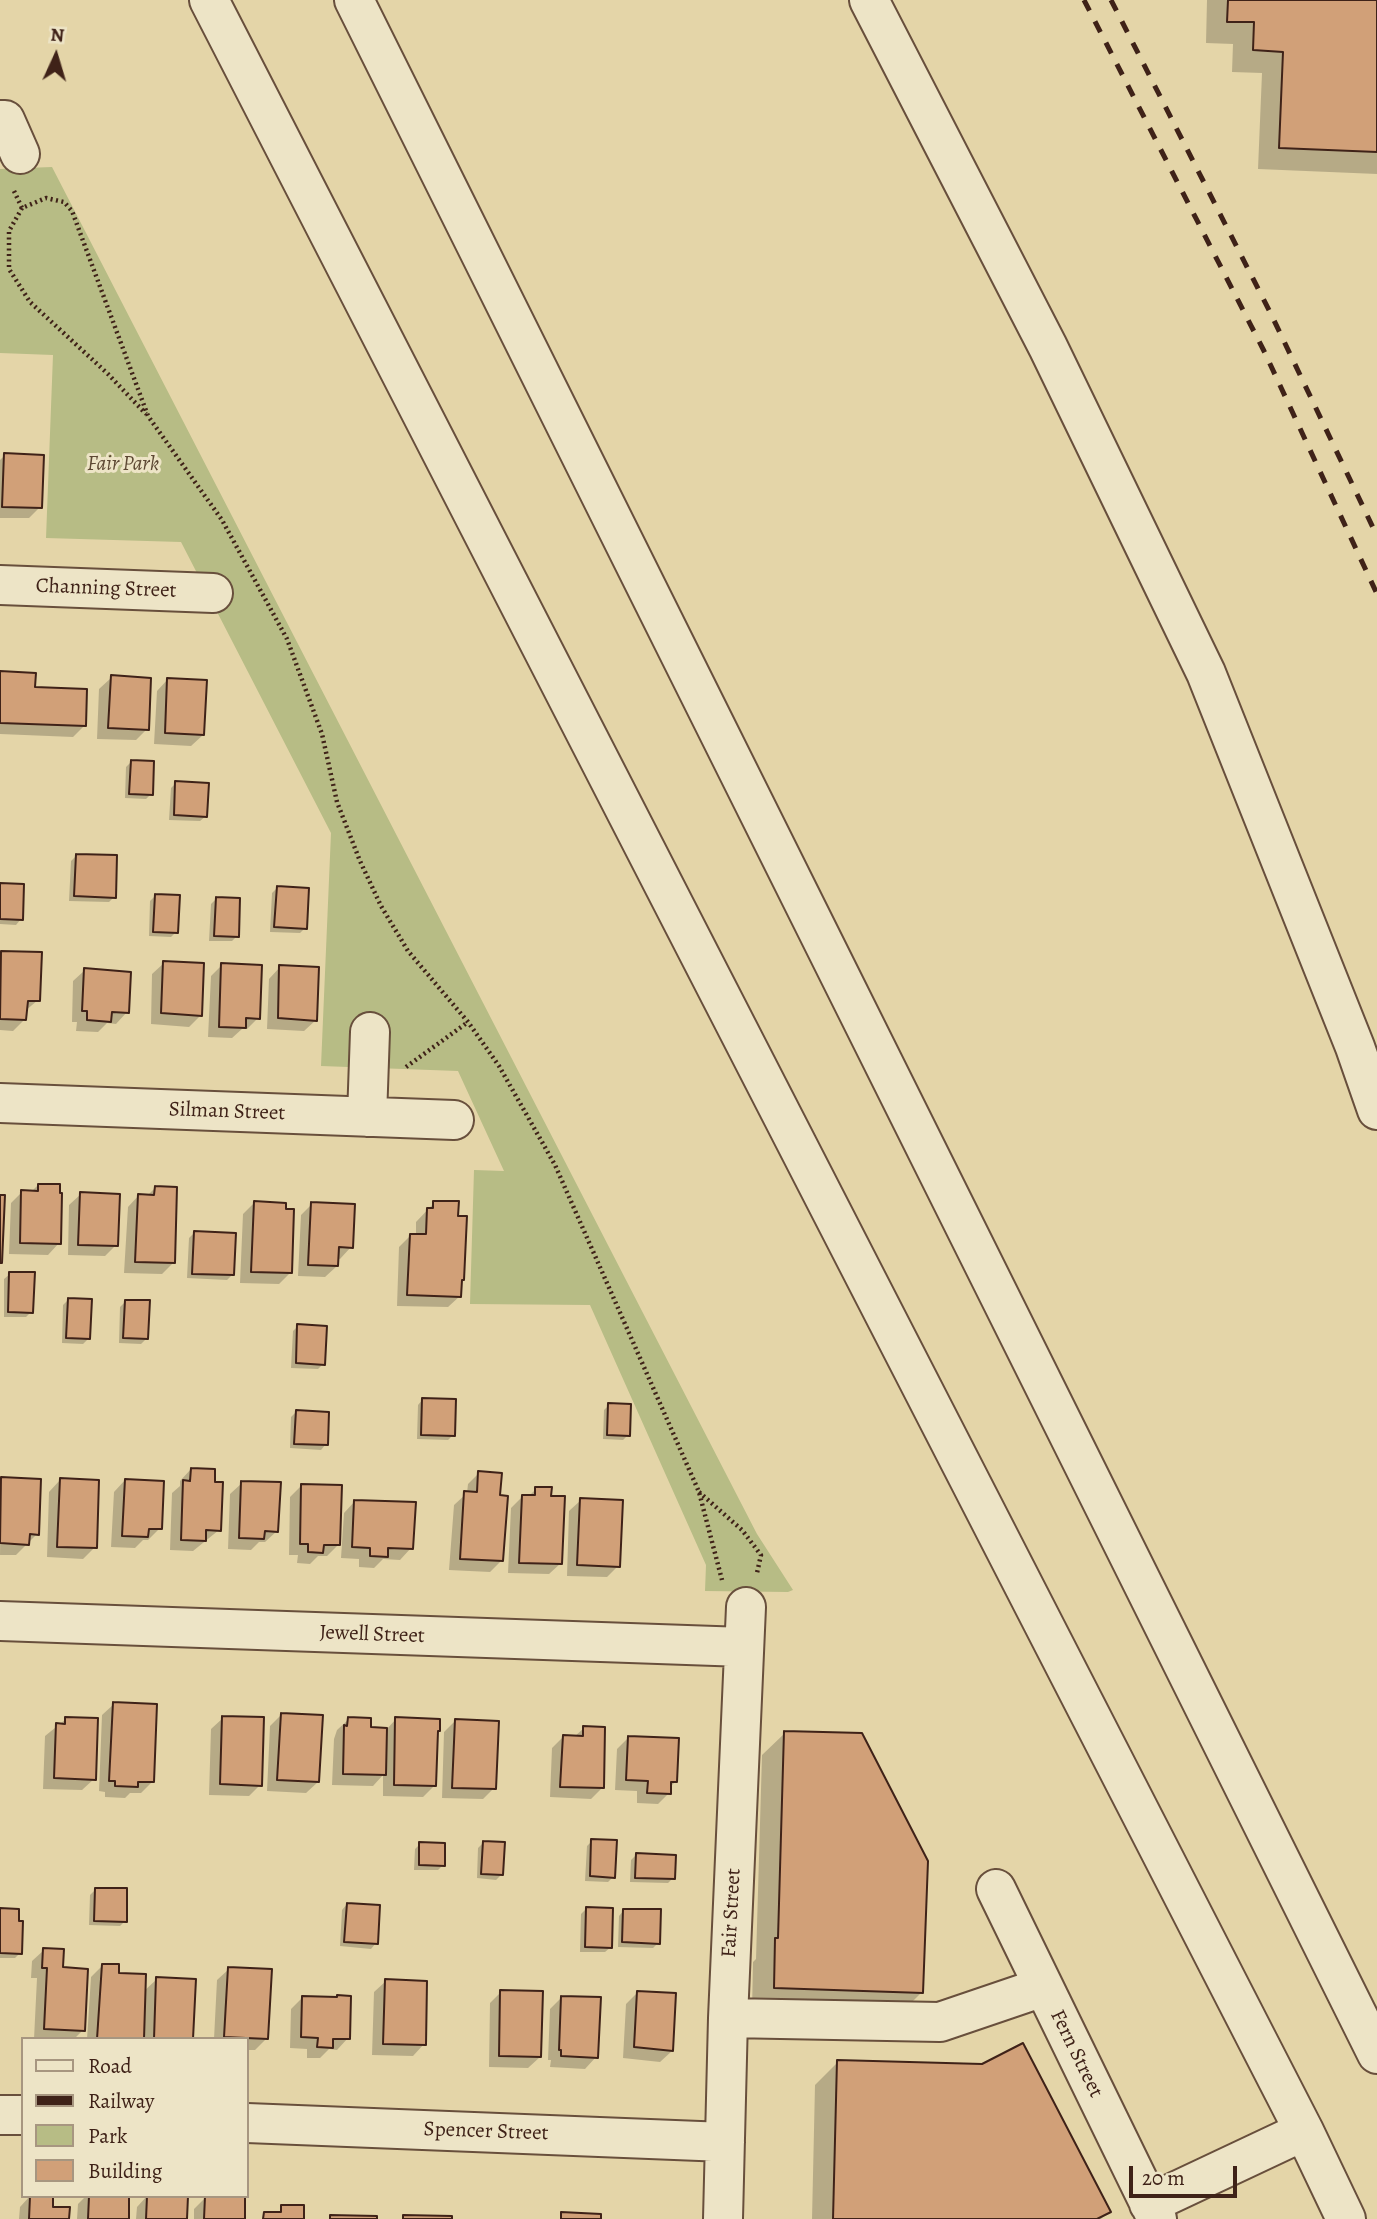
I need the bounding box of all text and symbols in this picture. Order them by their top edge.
north arrow [21,21,91,91]
text: N [50,22,65,49]
park label: Fair Park [87,452,159,478]
street label: Channing Street [35,574,177,604]
street label: Silman Street [168,1097,286,1127]
street label: Jewell Street [319,1621,425,1649]
street label: Fair Street [717,1868,747,1958]
street label: Fern Street [1044,2006,1108,2102]
legend [21,2037,248,2198]
text: Road [88,2052,132,2080]
text: Railway [88,2087,154,2115]
street label: Spencer Street [423,2117,549,2147]
text: Park [88,2122,127,2150]
scale bar [1132,2152,1240,2196]
text: Building [88,2157,162,2185]
text: 20 m [1142,2164,1185,2192]

